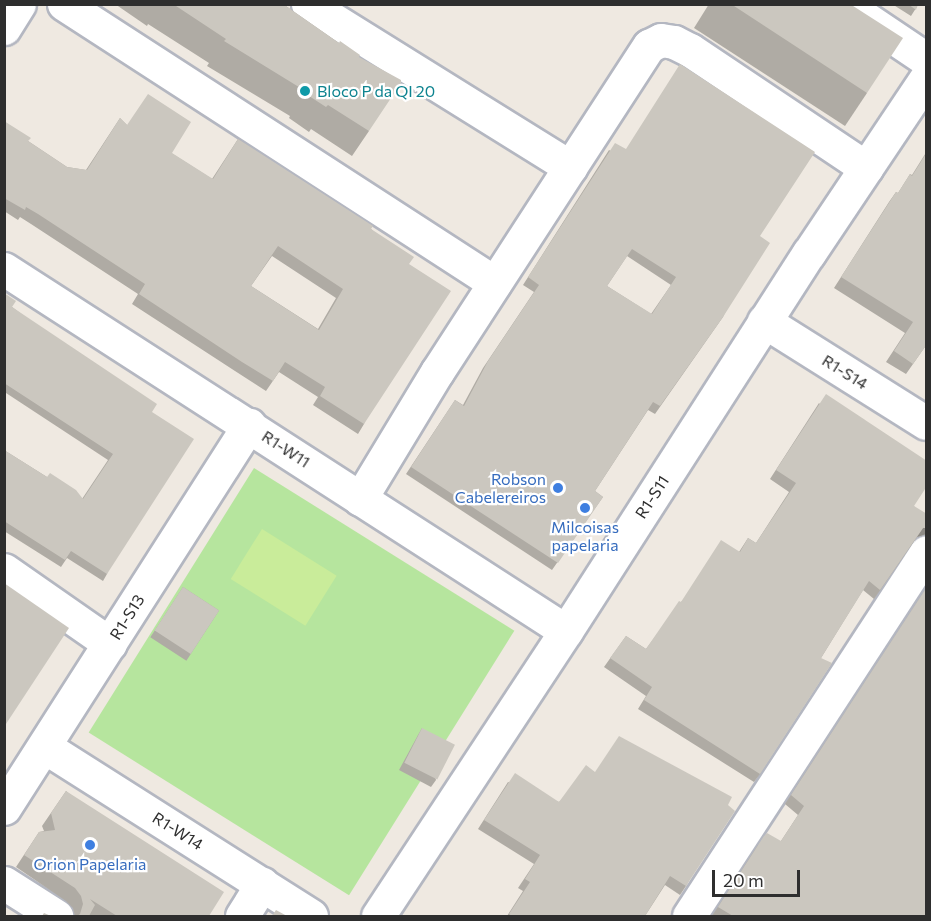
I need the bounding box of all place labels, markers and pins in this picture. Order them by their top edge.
place label: Bloco P da QI 20 [317,81,435,101]
marker: Bloco P da QI 20 [298,84,312,98]
place label: Robson Cabelereiros [455,469,546,507]
marker: Robson Cabelereiros [551,481,565,495]
marker: Milcoisas papelaria [578,501,592,515]
place label: Milcoisas papelaria [551,517,619,555]
marker: Orion Papelaria [83,838,97,852]
place label: Orion Papelaria [34,854,146,874]

